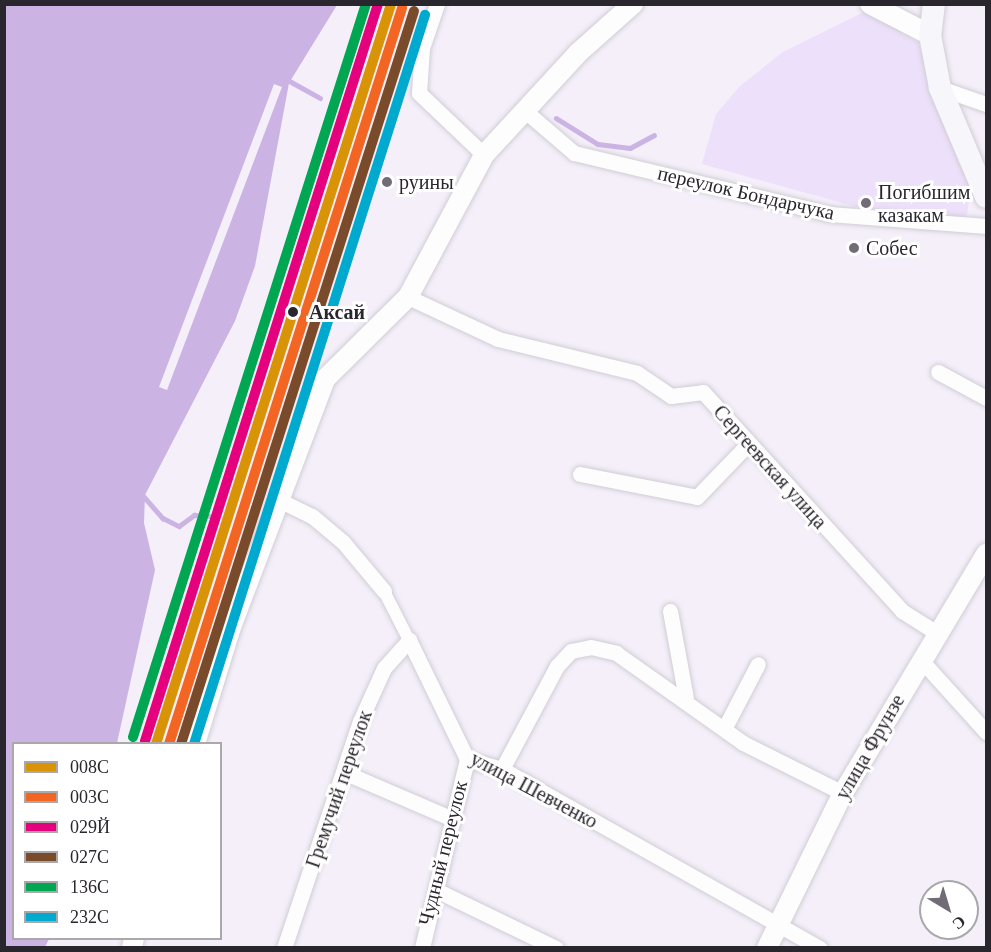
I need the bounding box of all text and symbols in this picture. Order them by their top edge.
street label: переулок Бондарчука [655,161,837,225]
place label: руины [399,170,454,194]
marker: руины [380,175,394,189]
place label: Погибшим казакам [878,180,970,227]
marker: Погибшим казакам [859,196,873,210]
place label: Собес [866,236,918,260]
marker: Собес [847,241,861,255]
place label: Аксай [309,300,365,324]
marker: Аксай [282,301,304,323]
street label: Сергеевская улица [708,400,832,534]
street label: улица Фрунзе [830,690,910,804]
street label: Гремучий переулок [301,707,377,871]
legend [12,742,222,940]
street label: улица Шевченко [466,746,602,834]
text: 008С [70,757,109,777]
street label: Чудный переулок [413,778,473,928]
text: 003С [70,787,109,807]
text: 029Й [70,817,110,837]
text: 027С [70,847,109,867]
text: 136С [70,877,109,897]
north arrow [919,880,979,940]
text: 232C [70,907,109,927]
text: С [949,913,969,933]

